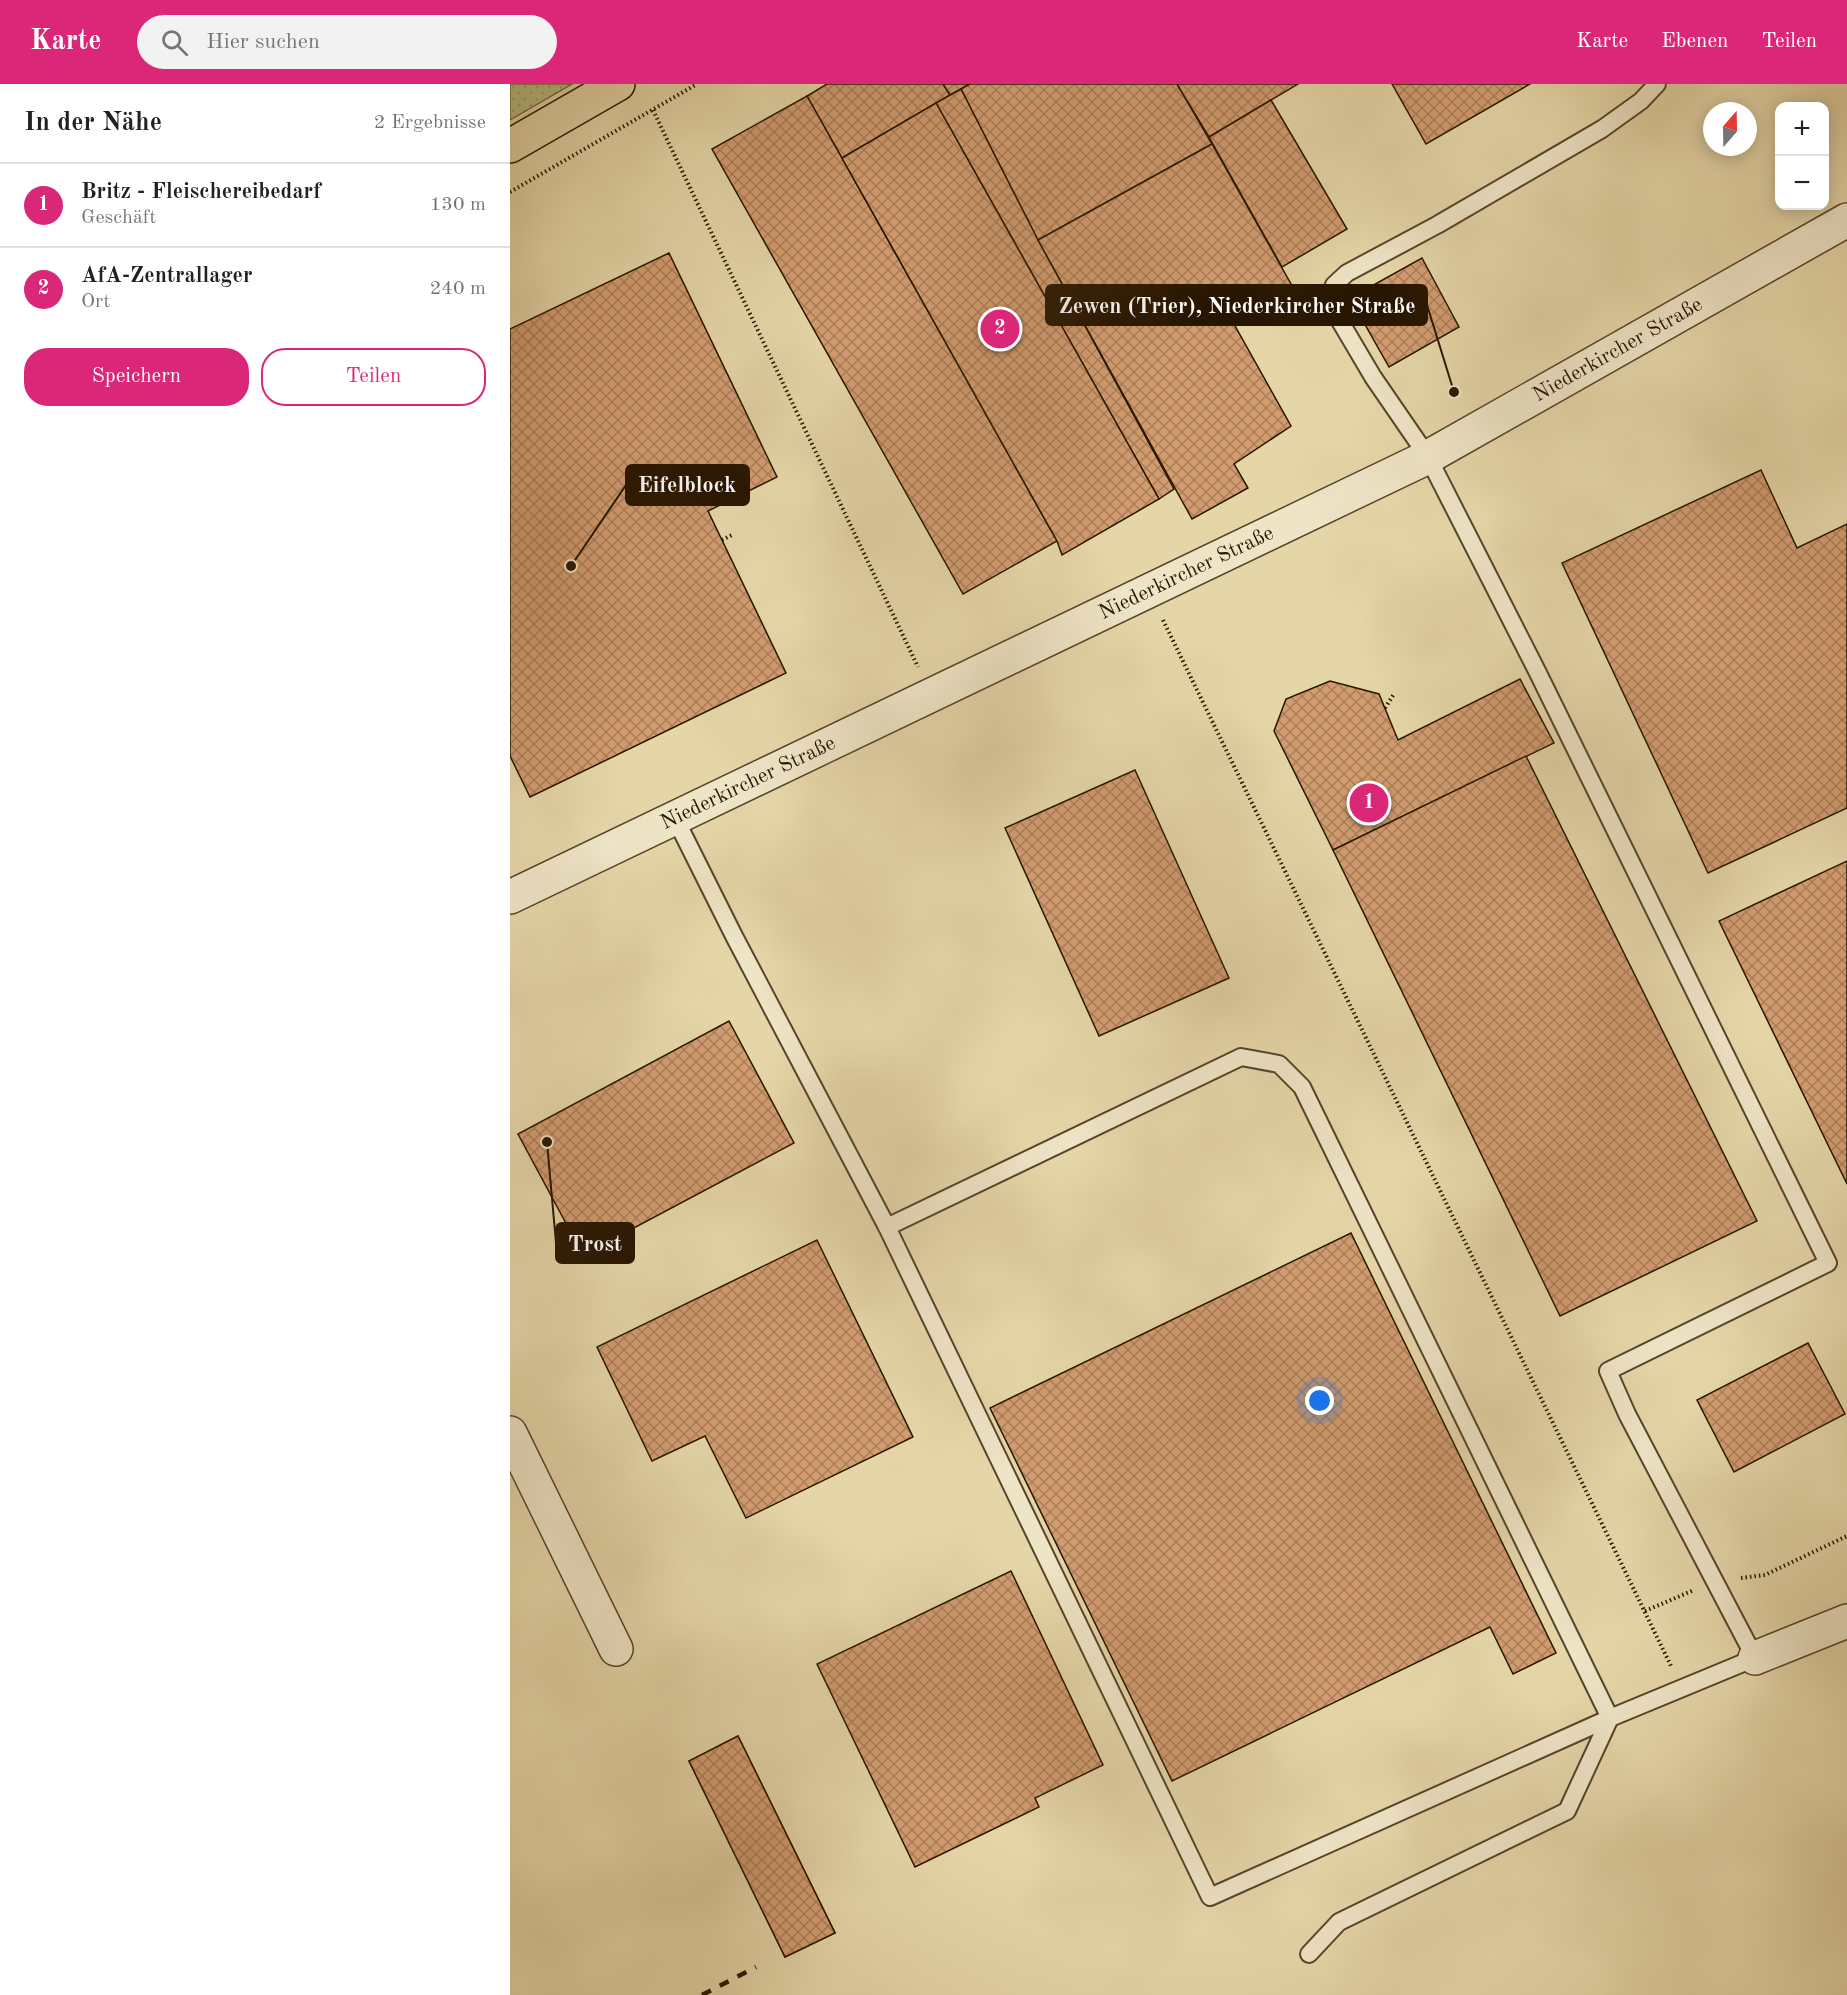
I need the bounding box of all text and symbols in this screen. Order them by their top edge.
search box [137,15,557,69]
icon: search [158,26,191,59]
text: Karte [30,28,101,56]
text: Hier suchen [206,31,320,53]
text: Karte [1576,31,1628,52]
text: Ebenen [1661,31,1728,52]
text: Teilen [1761,31,1817,52]
north arrow [1703,102,1757,156]
map controls [1775,102,1829,210]
button: + [1775,102,1829,156]
text: In der Nähe [24,110,162,136]
text: 2 Ergebnisse [374,113,486,133]
button: − [1775,156,1829,210]
text: Britz - Fleischereibedarf [81,181,321,203]
text: 1 [38,195,49,215]
text: 130 m [430,195,486,215]
text: Geschäft [81,208,156,228]
text: AfA-Zentrallager [81,265,253,287]
text: 2 [38,279,49,299]
text: 240 m [430,279,486,299]
callout: Zewen (Trier), Niederkircher Straße [1046,285,1427,325]
text: Ort [81,292,110,312]
street label: Niederkircher Straße [1530,294,1706,406]
text: Zewen (Trier), Niederkircher Straße [1058,296,1416,318]
pin: 2 [980,306,1020,352]
button: Speichern [24,348,249,406]
button: Teilen [261,348,486,406]
callout: Eifelblock [626,465,749,505]
text: Eifelblock [638,475,736,497]
street label: Niederkircher Straße [1096,522,1277,624]
street label: Niederkircher Straße [657,732,839,834]
pin: 1 [1350,780,1388,826]
callout: Trost [556,1223,634,1263]
text: Trost [568,1234,622,1256]
your location [1305,1386,1334,1415]

